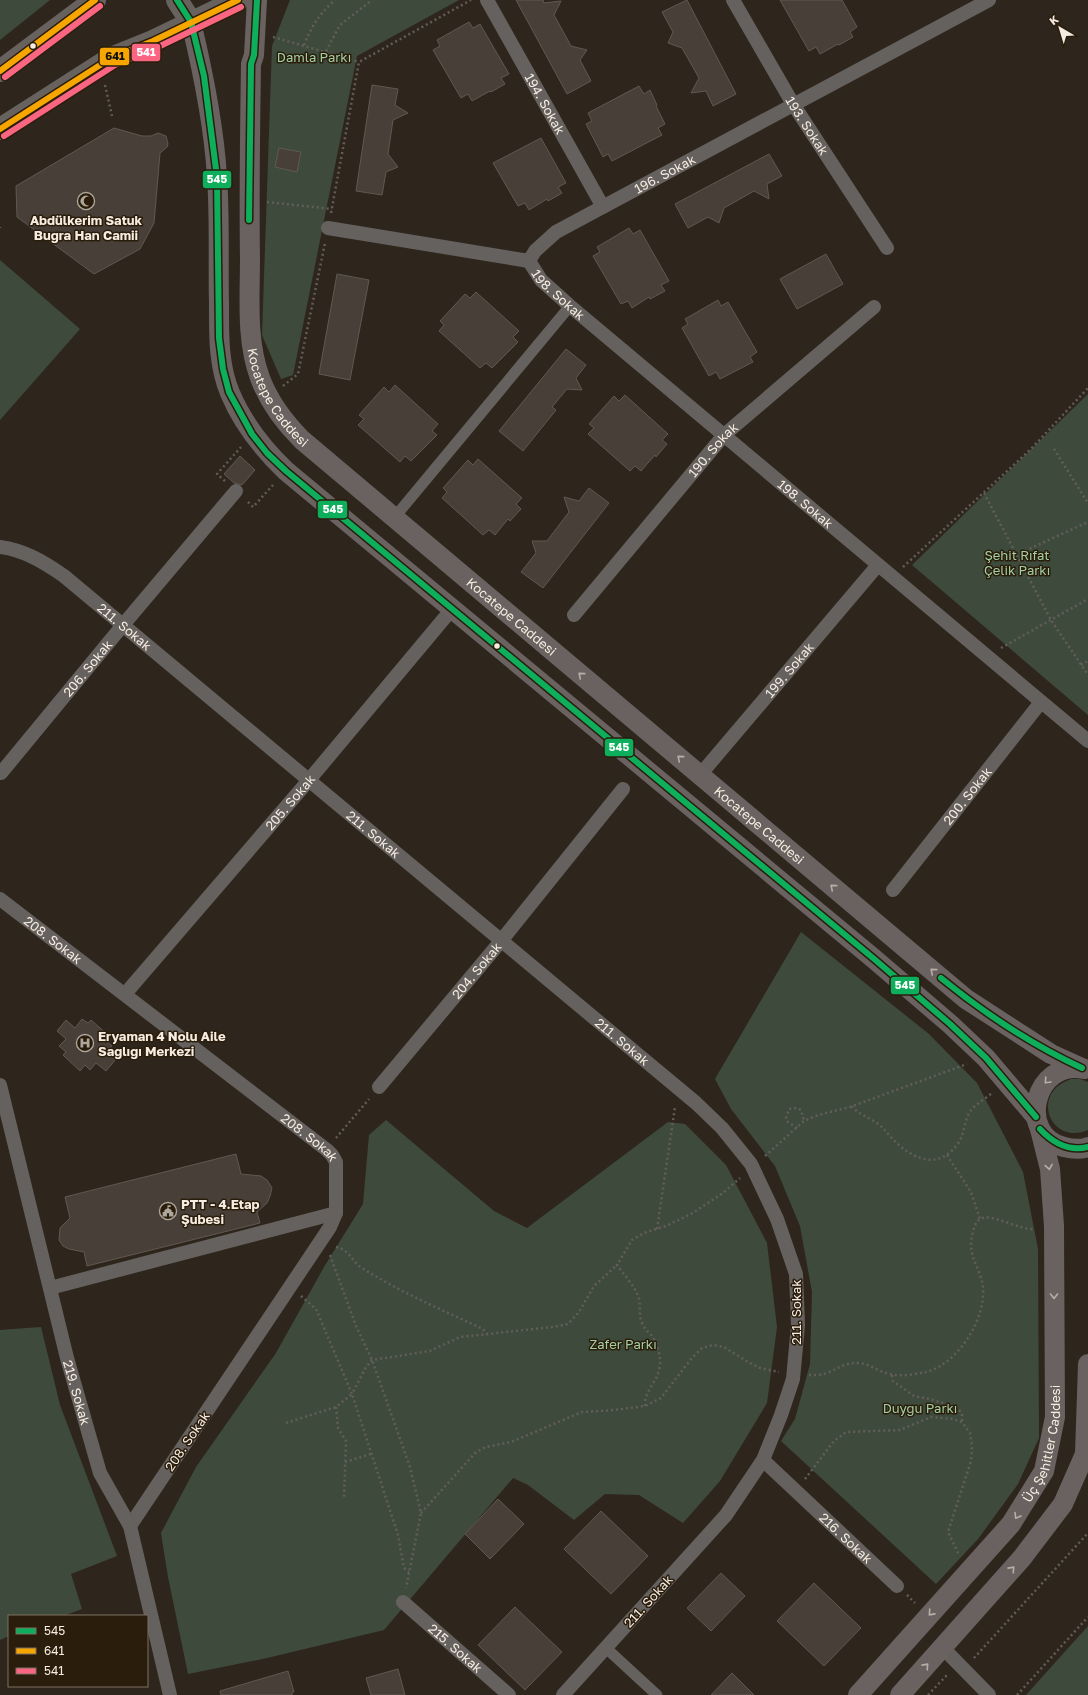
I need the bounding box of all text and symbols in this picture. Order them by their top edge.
north arrow [1040,8,1080,48]
text: K [1046,12,1061,27]
unlabelled marker [28,41,38,51]
line badge: 541 [131,43,161,62]
text: 541 [136,45,156,58]
line badge: 641 [99,47,130,66]
text: 641 [105,49,125,62]
park label: Damla Parkı [277,49,351,65]
street label: 194. Sokak [522,71,569,138]
street label: 193. Sokak [782,93,833,159]
street label: 196. Sokak [631,151,699,197]
line badge: 545 [202,170,232,189]
text: 545 [207,172,227,185]
mosque icon: Abdülkerim Satuk Buğra Han Camii [76,191,96,211]
place label: Abdülkerim Satuk Buğra Han Camii [30,212,143,243]
street label: 198. Sokak [528,266,589,324]
street label: Kocatepe Caddesi [244,347,312,450]
street label: 190. Sokak [685,418,741,480]
street label: 198. Sokak [775,476,837,532]
line badge: 545 [317,500,348,519]
text: 545 [323,502,343,515]
park label: Şehit Rıfat Çelik Parkı [984,547,1050,578]
street label: Kocatepe Caddesi [463,574,560,659]
street label: 211. Sokak [94,600,155,654]
street label: 206. Sokak [59,636,116,700]
street label: 199. Sokak [761,638,818,701]
unlabelled marker [492,641,502,651]
one-way arrow [578,672,585,679]
line badge: 545 [604,738,634,757]
text: 545 [609,740,629,753]
one-way arrow [677,756,685,763]
street label: 200. Sokak [940,763,995,828]
street label: 205. Sokak [262,771,319,833]
street label: Kocatepe Caddesi [711,783,808,867]
street label: 211. Sokak [343,807,404,862]
one-way arrow [831,885,838,892]
street label: 208. Sokak [21,913,86,967]
street label: 204. Sokak [448,938,505,1002]
one-way arrow [930,968,937,975]
line badge: 545 [890,976,920,995]
text: 545 [895,978,915,991]
street label: 211. Sokak [592,1015,653,1069]
place label: Eryaman 4 Nolu Aile Sağlığı Merkezi [98,1028,226,1059]
hospital icon: Eryaman 4 Nolu Aile Sağlığı Merkezi [75,1033,95,1053]
one-way arrow [1044,1076,1052,1084]
street label: 208. Sokak [278,1110,342,1165]
one-way arrow [1044,1163,1053,1170]
place label: PTT - 4.Etap Şubesi [181,1196,260,1227]
public building icon: PTT - 4.Etap Şubesi [158,1201,178,1221]
street label: 211. Sokak [788,1279,804,1345]
one-way arrow [1050,1293,1058,1299]
park label: Zafer Parkı [589,1336,657,1352]
street label: 219. Sokak [60,1358,94,1428]
street label: Üç Şehitler Caddesi [1019,1385,1063,1505]
park label: Duygu Parkı [883,1400,957,1416]
street label: 208. Sokak [161,1408,213,1474]
street label: 216. Sokak [816,1509,876,1567]
one-way arrow [1014,1512,1021,1519]
one-way arrow [1008,1566,1015,1574]
street label: 211. Sokak [620,1571,676,1631]
one-way arrow [929,1609,936,1616]
legend [8,1615,148,1687]
street label: 215. Sokak [425,1620,486,1677]
text: 545 [44,1623,65,1638]
text: 641 [44,1643,65,1658]
text: 541 [44,1663,64,1678]
one-way arrow [921,1663,929,1671]

